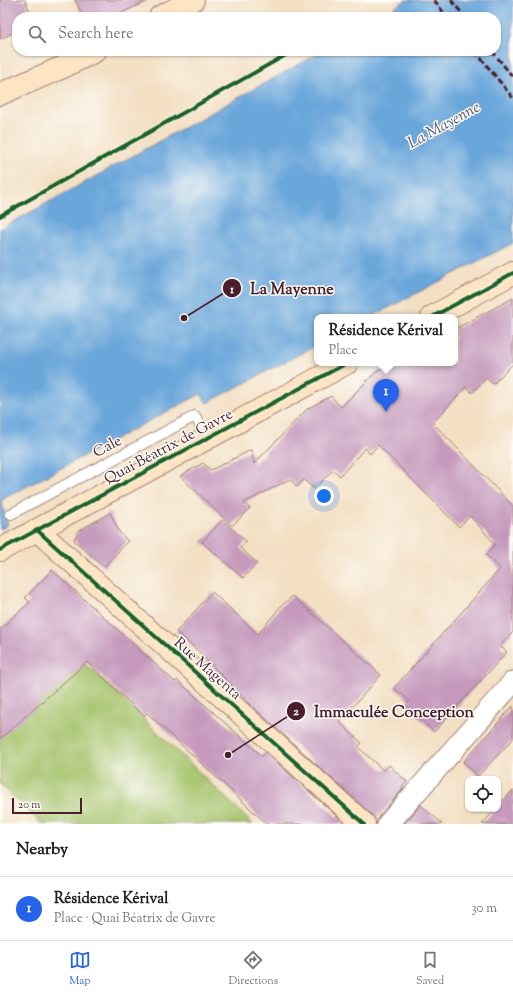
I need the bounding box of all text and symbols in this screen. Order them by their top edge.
search box [12,12,501,56]
icon: search [26,23,48,45]
text: Search here [58,24,133,45]
water label: La Mayenne [404,97,485,156]
callout: La Mayenne [222,274,342,302]
text: La Mayenne [250,279,334,302]
text: 1 [229,281,235,299]
popup [314,314,458,366]
text: Résidence Kérival [329,321,443,342]
text: Place [329,342,358,360]
pin: 1 [373,379,399,412]
street label: Quai Béatrix de Gavre [101,404,237,490]
street label: Cale [90,431,126,464]
your location [314,486,334,506]
street label: Rue Magenta [169,633,246,705]
callout: Immaculée Conception [286,697,482,725]
text: Immaculée Conception [314,702,474,725]
text: 2 [293,703,299,721]
map controls [465,776,501,812]
button: locate [465,776,501,812]
scale bar [12,796,82,815]
text: 20 m [18,797,40,813]
text: Nearby [16,838,68,862]
text: Résidence Kérival [54,889,168,910]
text: 1 [27,900,31,918]
text: 30 m [471,900,497,918]
text: Place · Quai Béatrix de Gavre [54,910,216,928]
tab: Map [69,949,91,989]
tab: Directions [229,949,278,989]
tab: Saved [416,949,444,989]

